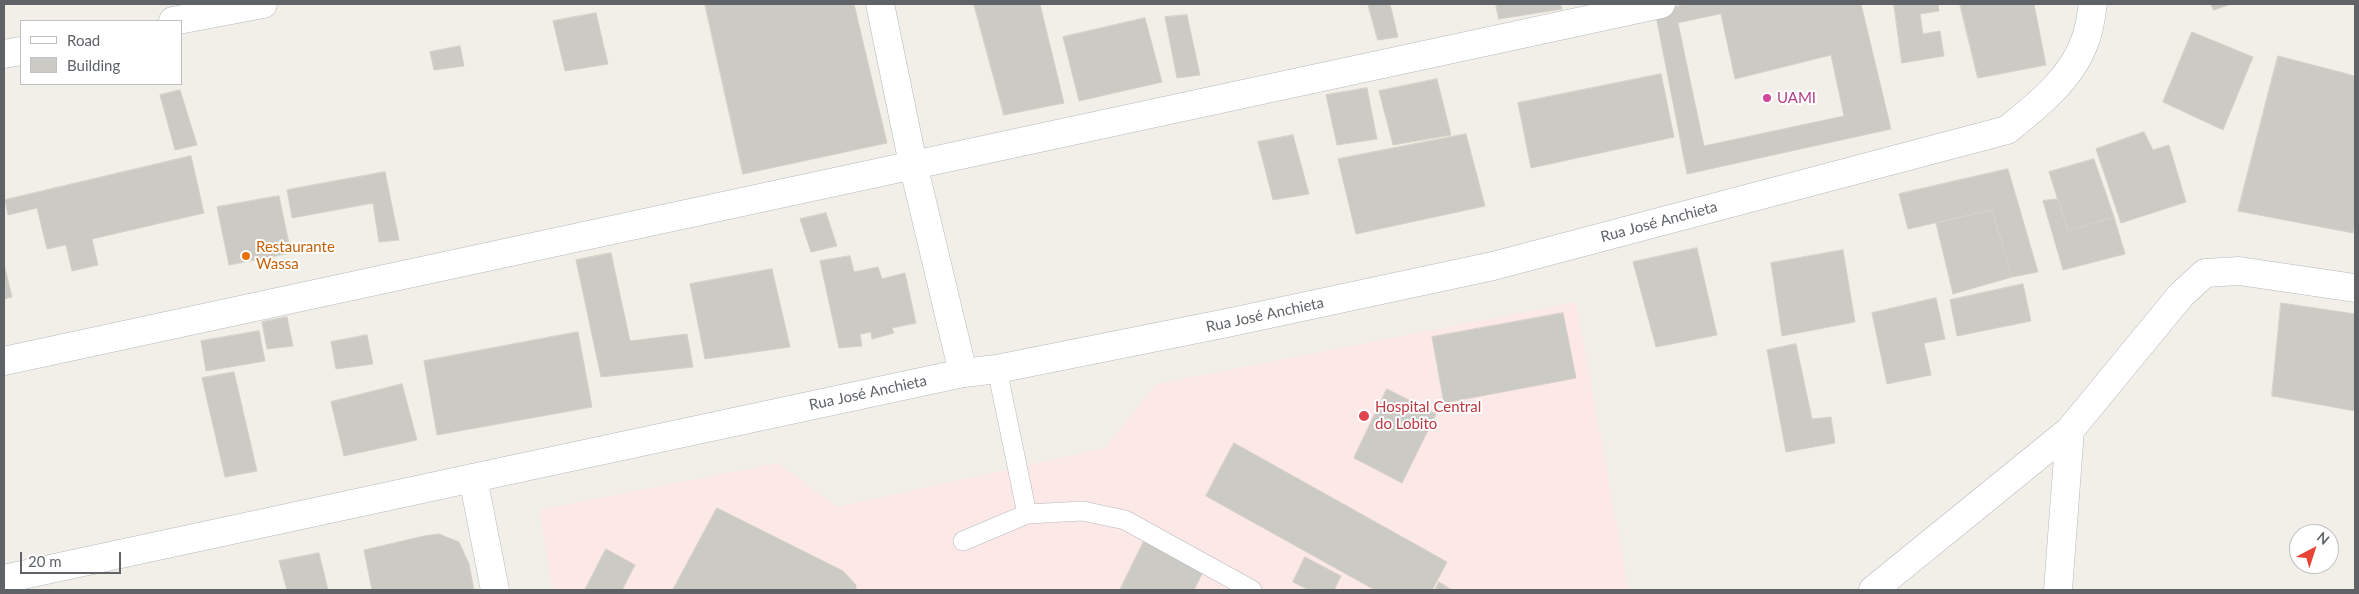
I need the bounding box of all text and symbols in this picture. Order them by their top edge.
legend [20,20,182,85]
text: Road [67,31,100,49]
text: Building [67,56,120,74]
place label: UAMI [1777,89,1816,107]
marker: UAMI [1761,92,1773,104]
street label: Rua José Anchieta [1599,198,1719,246]
place label: Restaurante Wassa [256,238,335,273]
marker: Restaurante Wassa [240,250,252,262]
street label: Rua José Anchieta [1204,294,1326,336]
street label: Rua José Anchieta [807,372,929,414]
place label: Hospital Central do Lobito [1375,398,1481,433]
marker: Hospital Central do Lobito [1357,409,1371,423]
north arrow [2289,524,2339,574]
text: N [2314,528,2333,548]
scale bar [22,542,124,574]
text: 20 m [28,552,62,570]

